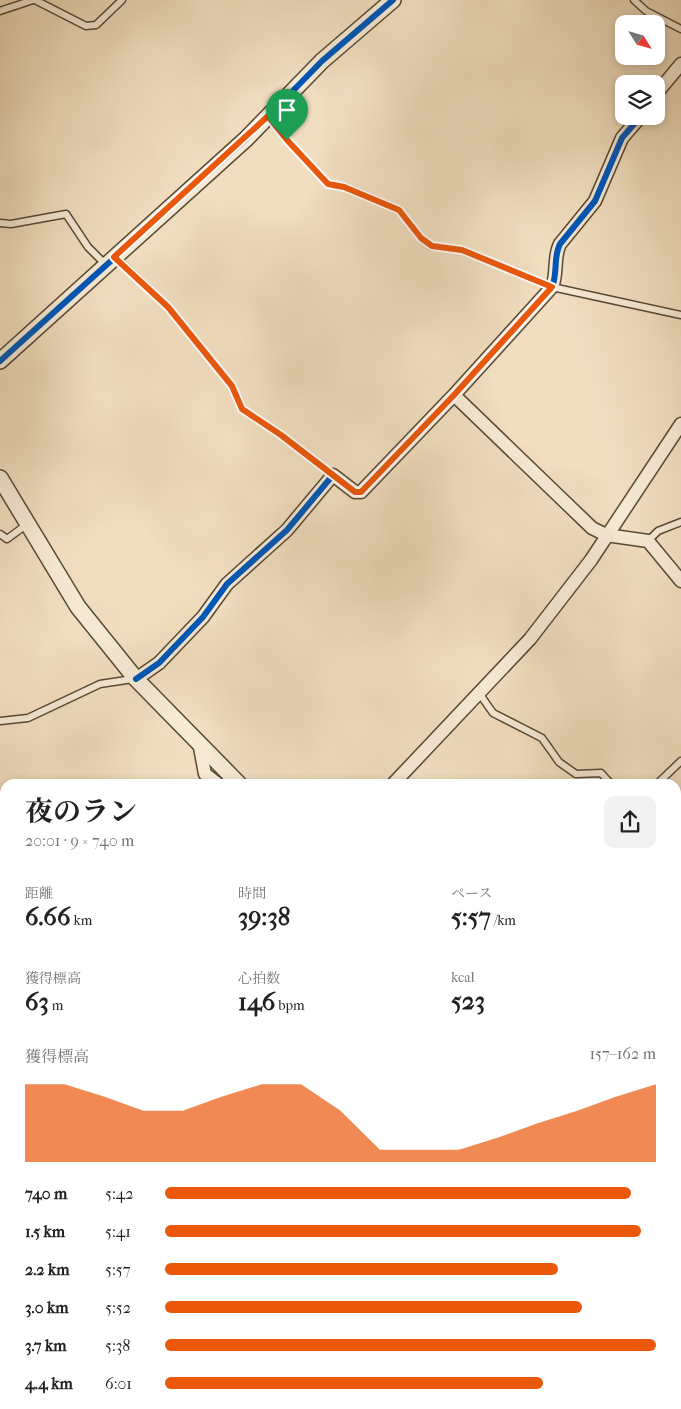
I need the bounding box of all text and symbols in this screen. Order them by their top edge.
north arrow [615,15,665,65]
map controls [615,15,665,125]
button: layers [615,75,665,125]
pin [266,89,308,140]
icon: arrive [273,96,301,124]
text: 夜のラン [25,795,137,828]
button: share [604,796,656,848]
text: 20:01 · 9 × 740 m [25,831,134,850]
text: 距離 [25,885,53,902]
text: 時間 [238,885,266,902]
text: ペース [451,885,492,902]
text: 6.66 [25,902,70,931]
text: 39:38 [238,902,290,931]
text: 5:57 [451,902,491,931]
text: km [70,912,92,929]
text: /km [491,912,516,929]
text: kcal [451,969,475,986]
text: 獲得標高 [25,970,81,987]
text: 心拍数 [238,970,280,987]
text: 523 [451,986,485,1015]
text: 63 [25,987,49,1016]
text: 146 [238,987,275,1016]
text: m [49,997,63,1014]
text: bpm [275,997,305,1014]
text: 157–162 m [589,1044,656,1063]
text: 獲得標高 [25,1047,89,1066]
text: 740 m [25,1184,67,1203]
text: 5:42 [105,1184,133,1203]
text: 1.5 km [25,1222,65,1241]
text: 5:41 [105,1222,131,1241]
text: 2.2 km [25,1260,70,1279]
text: 5:57 [105,1260,130,1279]
text: 3.0 km [25,1298,68,1317]
text: 5:52 [105,1298,131,1317]
text: 3.7 km [25,1336,66,1355]
text: 5:38 [105,1336,130,1355]
text: 4.4 km [25,1374,73,1393]
text: 6:01 [105,1374,132,1393]

